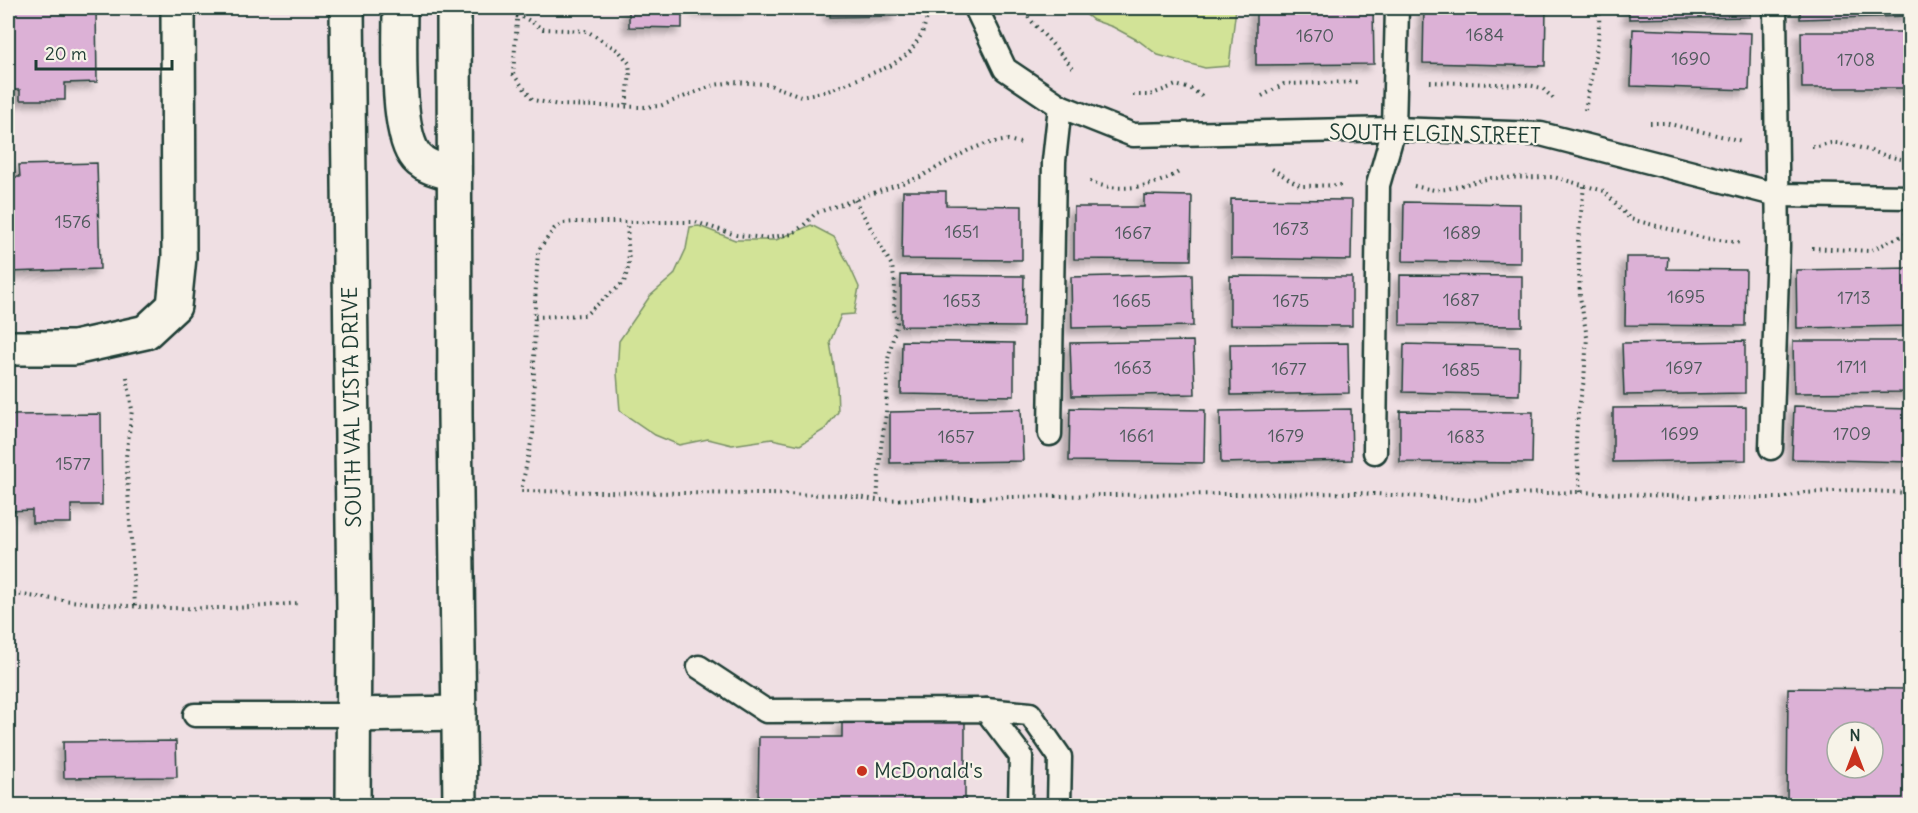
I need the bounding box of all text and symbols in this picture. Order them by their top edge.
house number: 1684 [1466,23,1504,46]
house number: 1670 [1296,24,1334,47]
scale bar [36,33,172,71]
text: 20 m [45,42,87,65]
house number: 1690 [1671,47,1711,70]
house number: 1708 [1837,48,1875,71]
street label: SOUTH ELGIN STREET [1329,118,1541,149]
house number: 1576 [55,210,91,233]
house number: 1673 [1273,217,1309,240]
house number: 1651 [944,220,980,243]
house number: 1667 [1115,221,1152,244]
house number: 1689 [1443,221,1481,244]
house number: 1695 [1667,285,1705,308]
street label: SOUTH VAL VISTA DRIVE [336,286,367,528]
house number: 1713 [1837,286,1871,309]
house number: 1687 [1443,288,1480,311]
house number: 1653 [943,289,981,312]
house number: 1665 [1113,289,1151,312]
house number: 1675 [1273,289,1309,312]
house number: 1711 [1837,355,1867,378]
house number: 1663 [1114,356,1152,379]
house number: 1697 [1666,356,1703,379]
house number: 1677 [1271,357,1307,380]
house number: 1685 [1442,358,1480,381]
house number: 1699 [1661,422,1699,445]
house number: 1709 [1833,422,1871,445]
house number: 1661 [1119,424,1155,447]
house number: 1679 [1268,424,1304,447]
house number: 1657 [938,425,975,448]
house number: 1683 [1447,425,1485,448]
house number: 1577 [55,452,91,475]
north arrow [1825,720,1885,780]
text: N [1849,725,1861,745]
place label: McDonald's [874,757,983,784]
marker: McDonald's [855,764,869,778]

